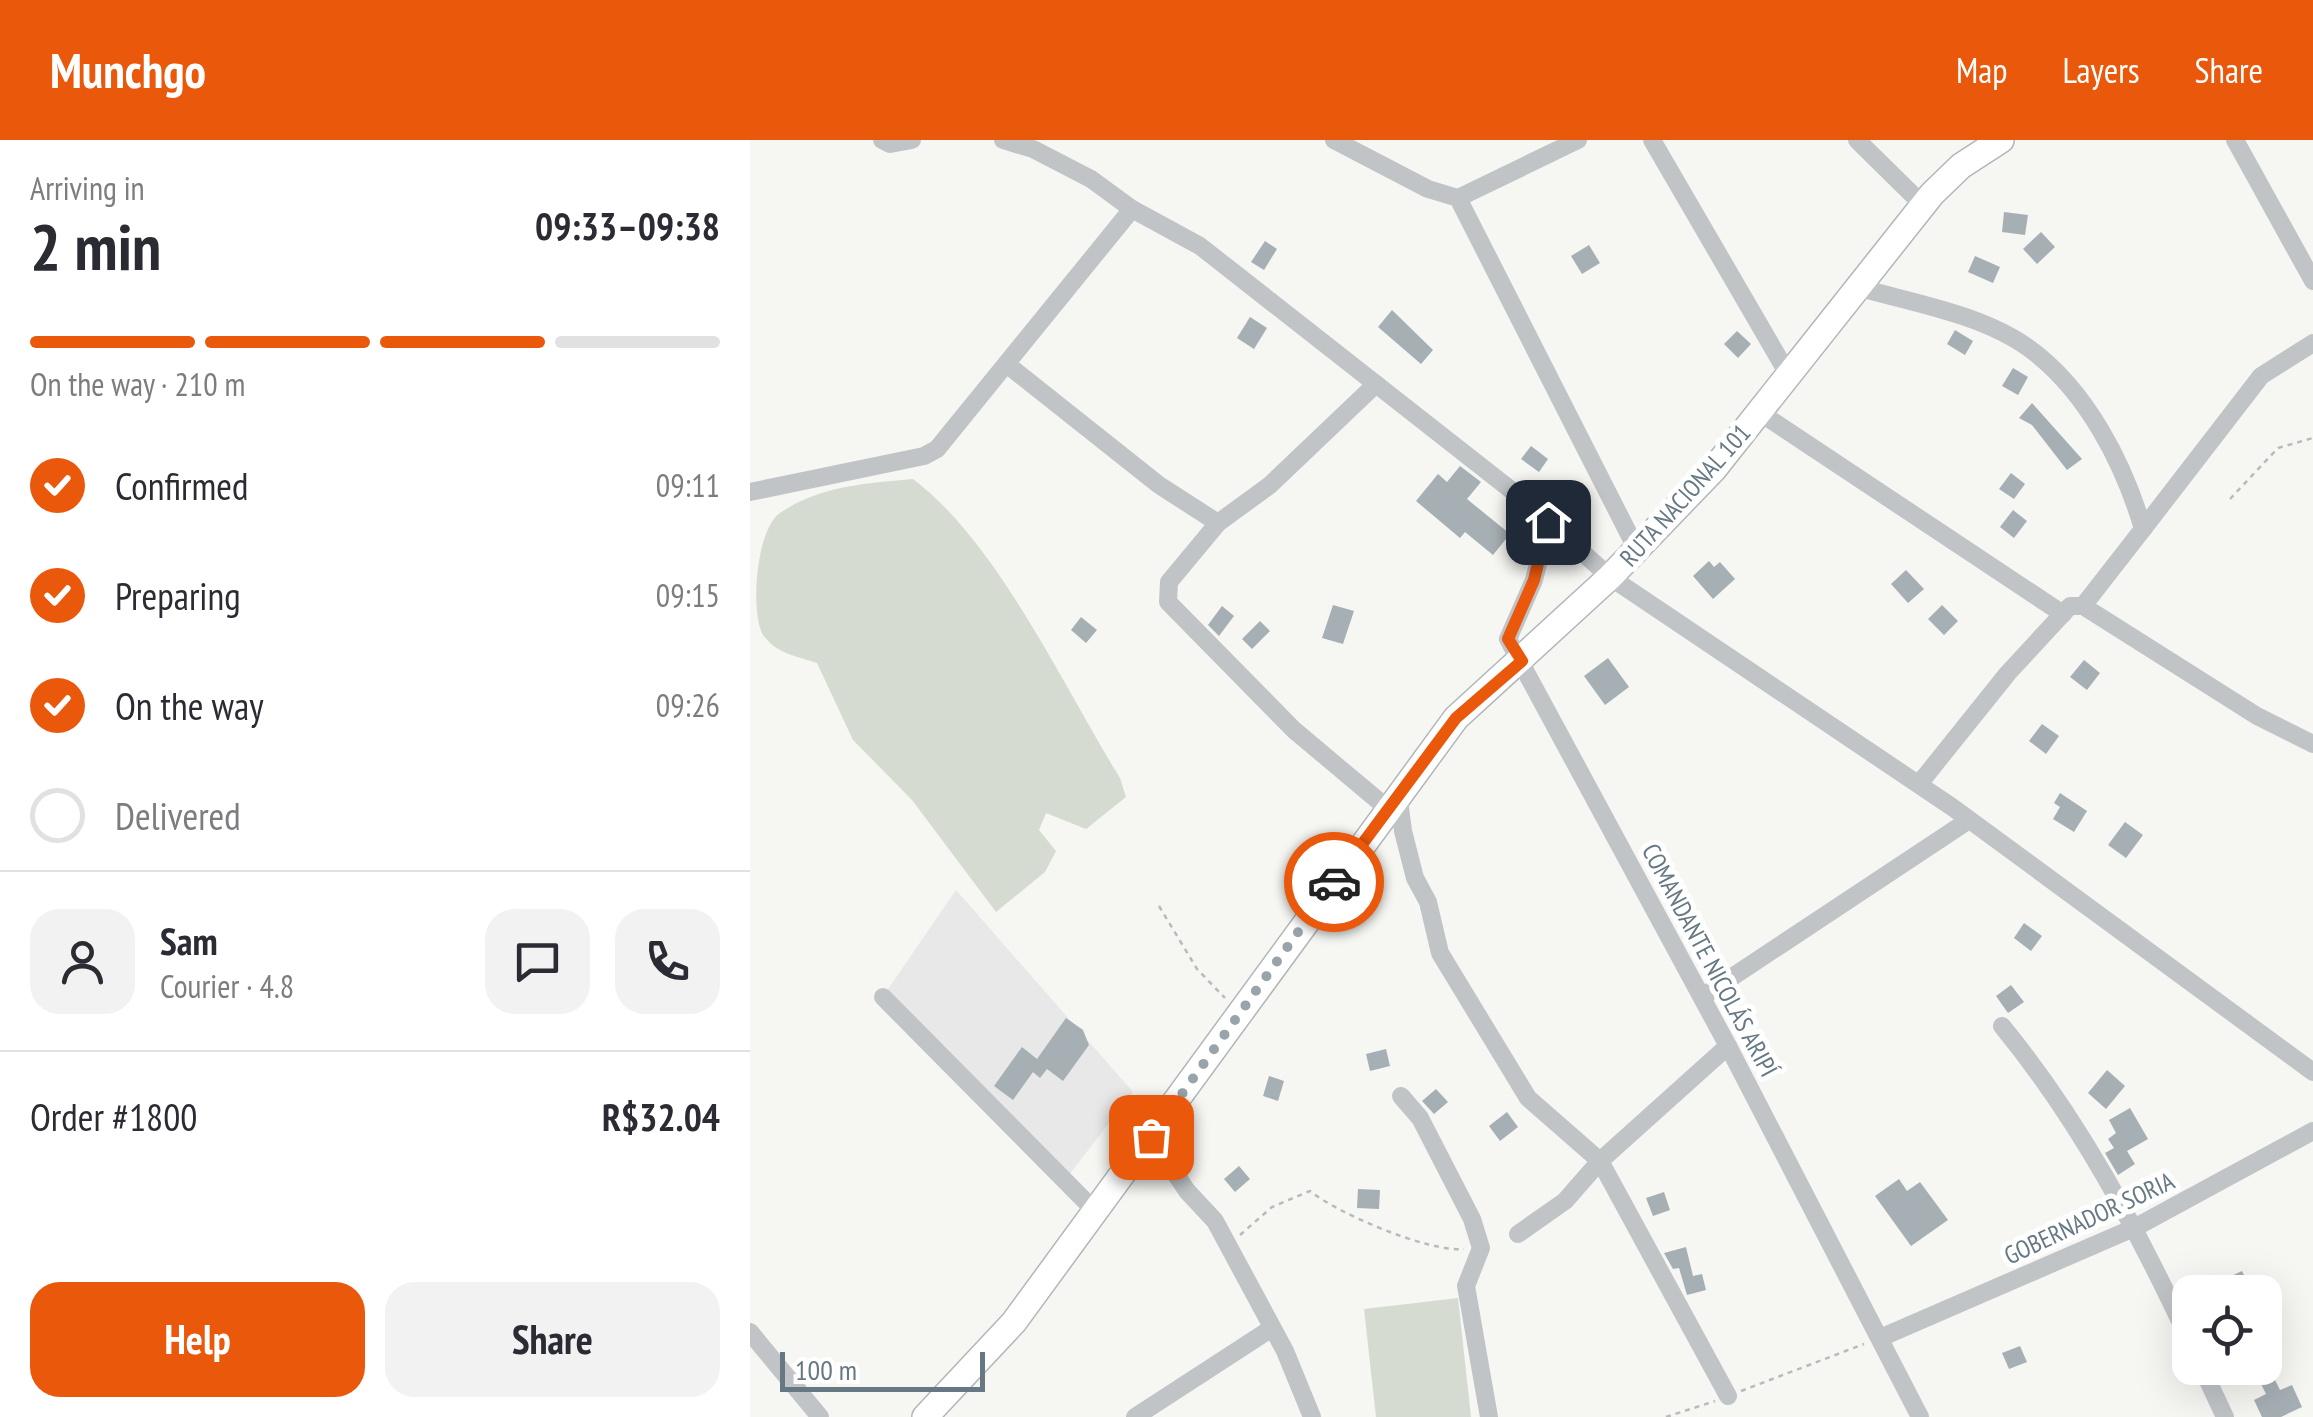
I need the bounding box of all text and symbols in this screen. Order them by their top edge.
text: Munchgo [50,39,206,101]
text: Map [1956,47,2007,93]
text: Layers [2062,47,2140,93]
text: Share [2195,47,2263,93]
text: Arriving in [30,167,145,209]
text: 09:33–09:38 [535,201,720,250]
text: 2 min [30,204,161,288]
text: On the way · 210 m [30,363,245,405]
street label: RUTA NACIONAL 101 [1613,417,1757,573]
icon: check [30,458,85,513]
text: Confirmed [115,461,248,510]
text: 09:11 [656,464,720,506]
pin [1506,480,1591,565]
icon: home [1521,495,1576,550]
icon: check [30,568,85,623]
text: Preparing [115,571,241,620]
text: 09:15 [656,574,720,616]
icon: check [30,678,85,733]
text: On the way [115,681,263,730]
text: 09:26 [656,684,720,726]
text: Delivered [115,791,241,840]
courier [1284,832,1384,932]
street label: COMANDANTE NICOLÁS ARIPÍ [1635,838,1785,1082]
icon: car [1307,855,1362,910]
button: person [30,909,135,1014]
button: chat [485,909,590,1014]
button: phone [615,909,720,1014]
text: Sam [160,916,218,965]
text: Courier · 4.8 [160,965,294,1007]
text: Order #1800 [30,1092,197,1141]
text: R$32.04 [602,1092,720,1141]
pin [1109,1095,1194,1180]
icon: bag [1124,1110,1179,1165]
street label: GOBERNADOR SORIA [1999,1165,2179,1271]
map controls [2172,1275,2282,1385]
button: locate [2172,1275,2282,1385]
button: Help [30,1282,365,1397]
button: Share [385,1282,720,1397]
scale bar [780,1347,985,1392]
text: 100 m [795,1351,857,1388]

